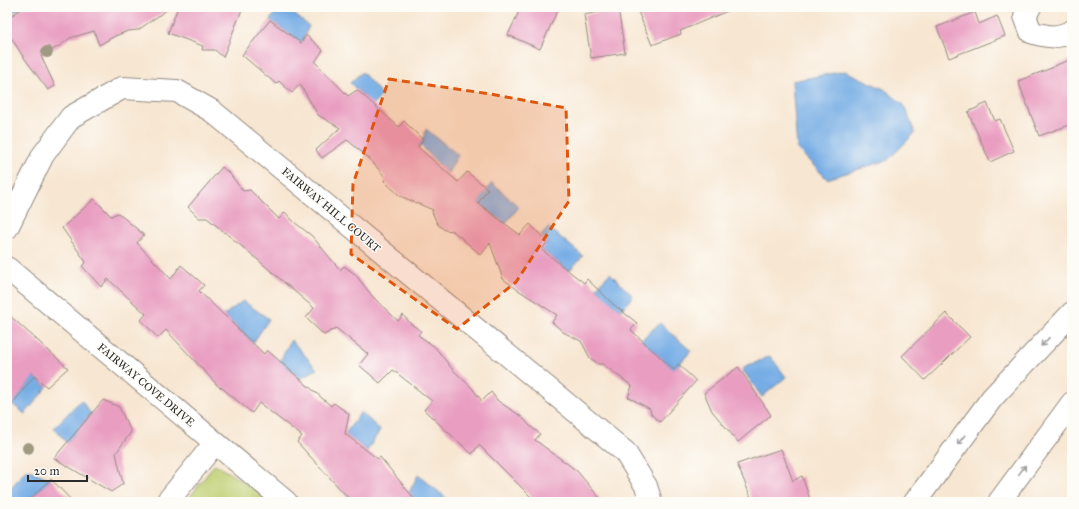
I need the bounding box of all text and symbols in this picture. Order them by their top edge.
street label: FAIRWAY HILL COURT [279,165,383,255]
one-way arrow [1041,336,1050,346]
street label: FAIRWAY COVE DRIVE [95,341,197,429]
one-way arrow [956,435,965,446]
scale bar [28,457,87,483]
text: 20 m [34,464,60,478]
one-way arrow [1018,465,1026,476]

